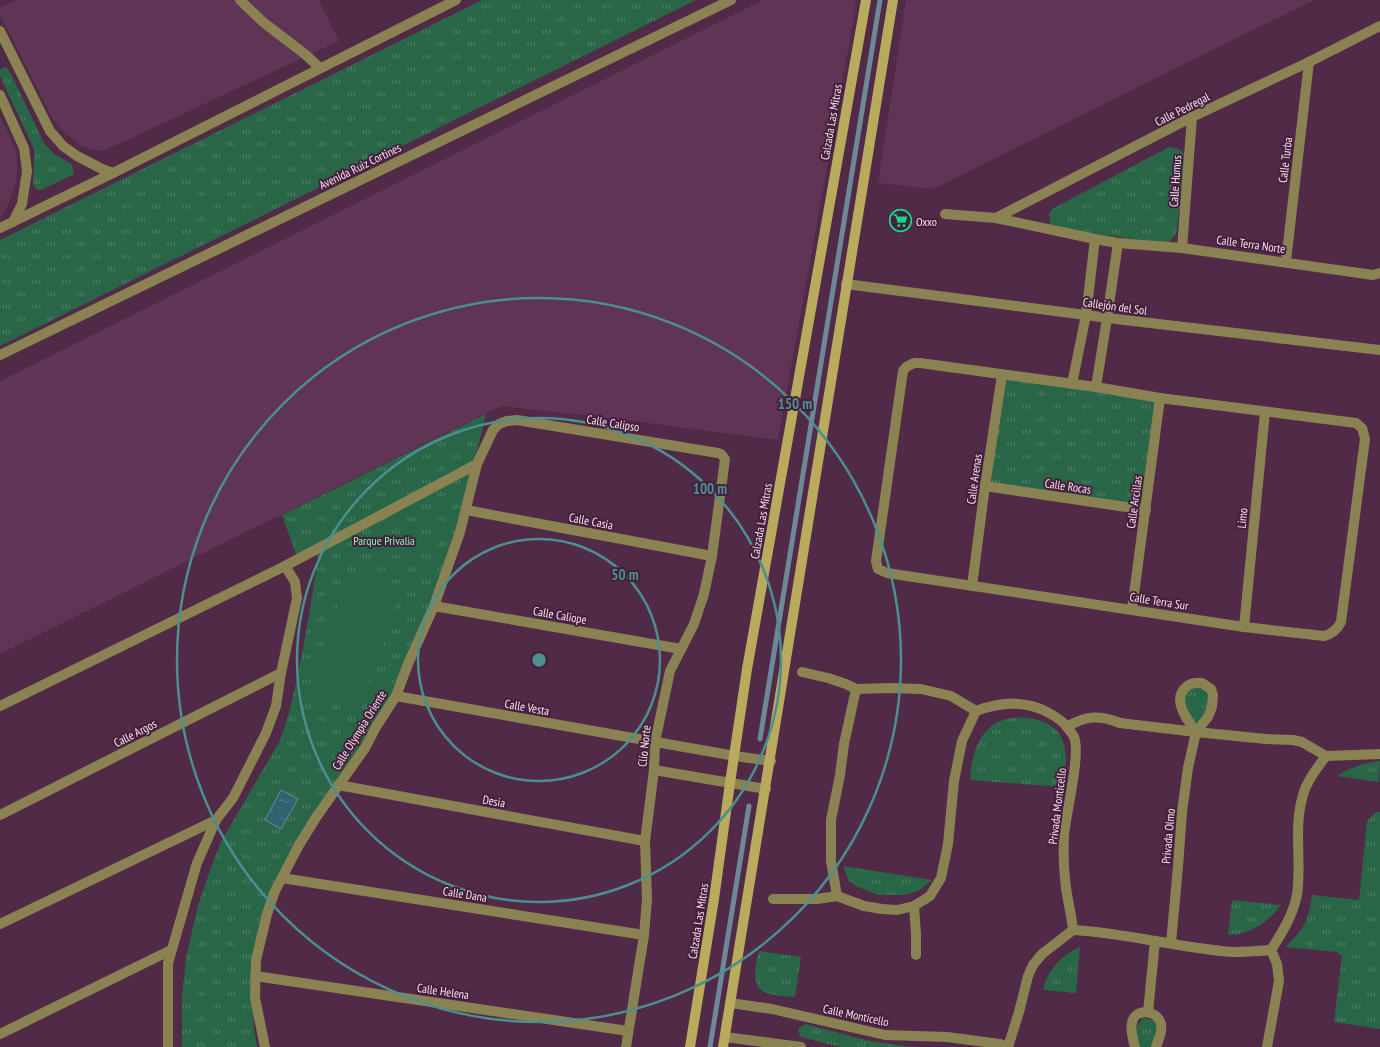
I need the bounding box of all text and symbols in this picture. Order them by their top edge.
street label: Calzada Las Mitras [817,83,845,161]
street label: Calle Pedregal [1152,89,1212,129]
street label: Calle Turba [1275,136,1295,184]
street label: Avenida Ruiz Cortines [316,140,404,192]
street label: Calle Humus [1166,155,1184,207]
supermarket icon: Oxxo [888,209,912,233]
place label: Oxxo [916,214,937,229]
street label: Calle Terra Norte [1216,232,1286,256]
street label: Callejón del Sol [1082,294,1148,318]
text: 150 m [778,394,812,413]
street label: Calle Calipso [586,411,640,435]
street label: Calle Arenas [963,453,985,505]
street label: Calle Rocas [1044,475,1092,497]
street label: Calle Arcillas [1123,475,1145,529]
text: 100 m [693,479,727,498]
street label: Calzada Las Mitras [747,482,775,560]
street label: Limo [1233,507,1251,529]
street label: Calle Casia [568,509,615,533]
park label: Parque Privalia [353,533,415,548]
text: 50 m [611,565,639,584]
street label: Calle Terra Sur [1128,589,1190,613]
street label: Calle Caliope [532,603,588,627]
centre of rings [530,651,548,669]
street label: Calle Olympia Oriente [329,687,389,773]
street label: Calle Vesta [504,696,551,718]
street label: Calle Argos [111,716,159,750]
street label: Clío Norte [634,724,654,768]
street label: Privada Monticello [1045,767,1069,845]
street label: Desia [482,792,507,810]
street label: Privada Olmo [1158,808,1178,864]
street label: Calzada Las Mitras [685,882,711,960]
street label: Calle Dana [442,883,488,905]
street label: Calle Helena [416,980,470,1002]
street label: Calle Monticello [822,1001,890,1029]

